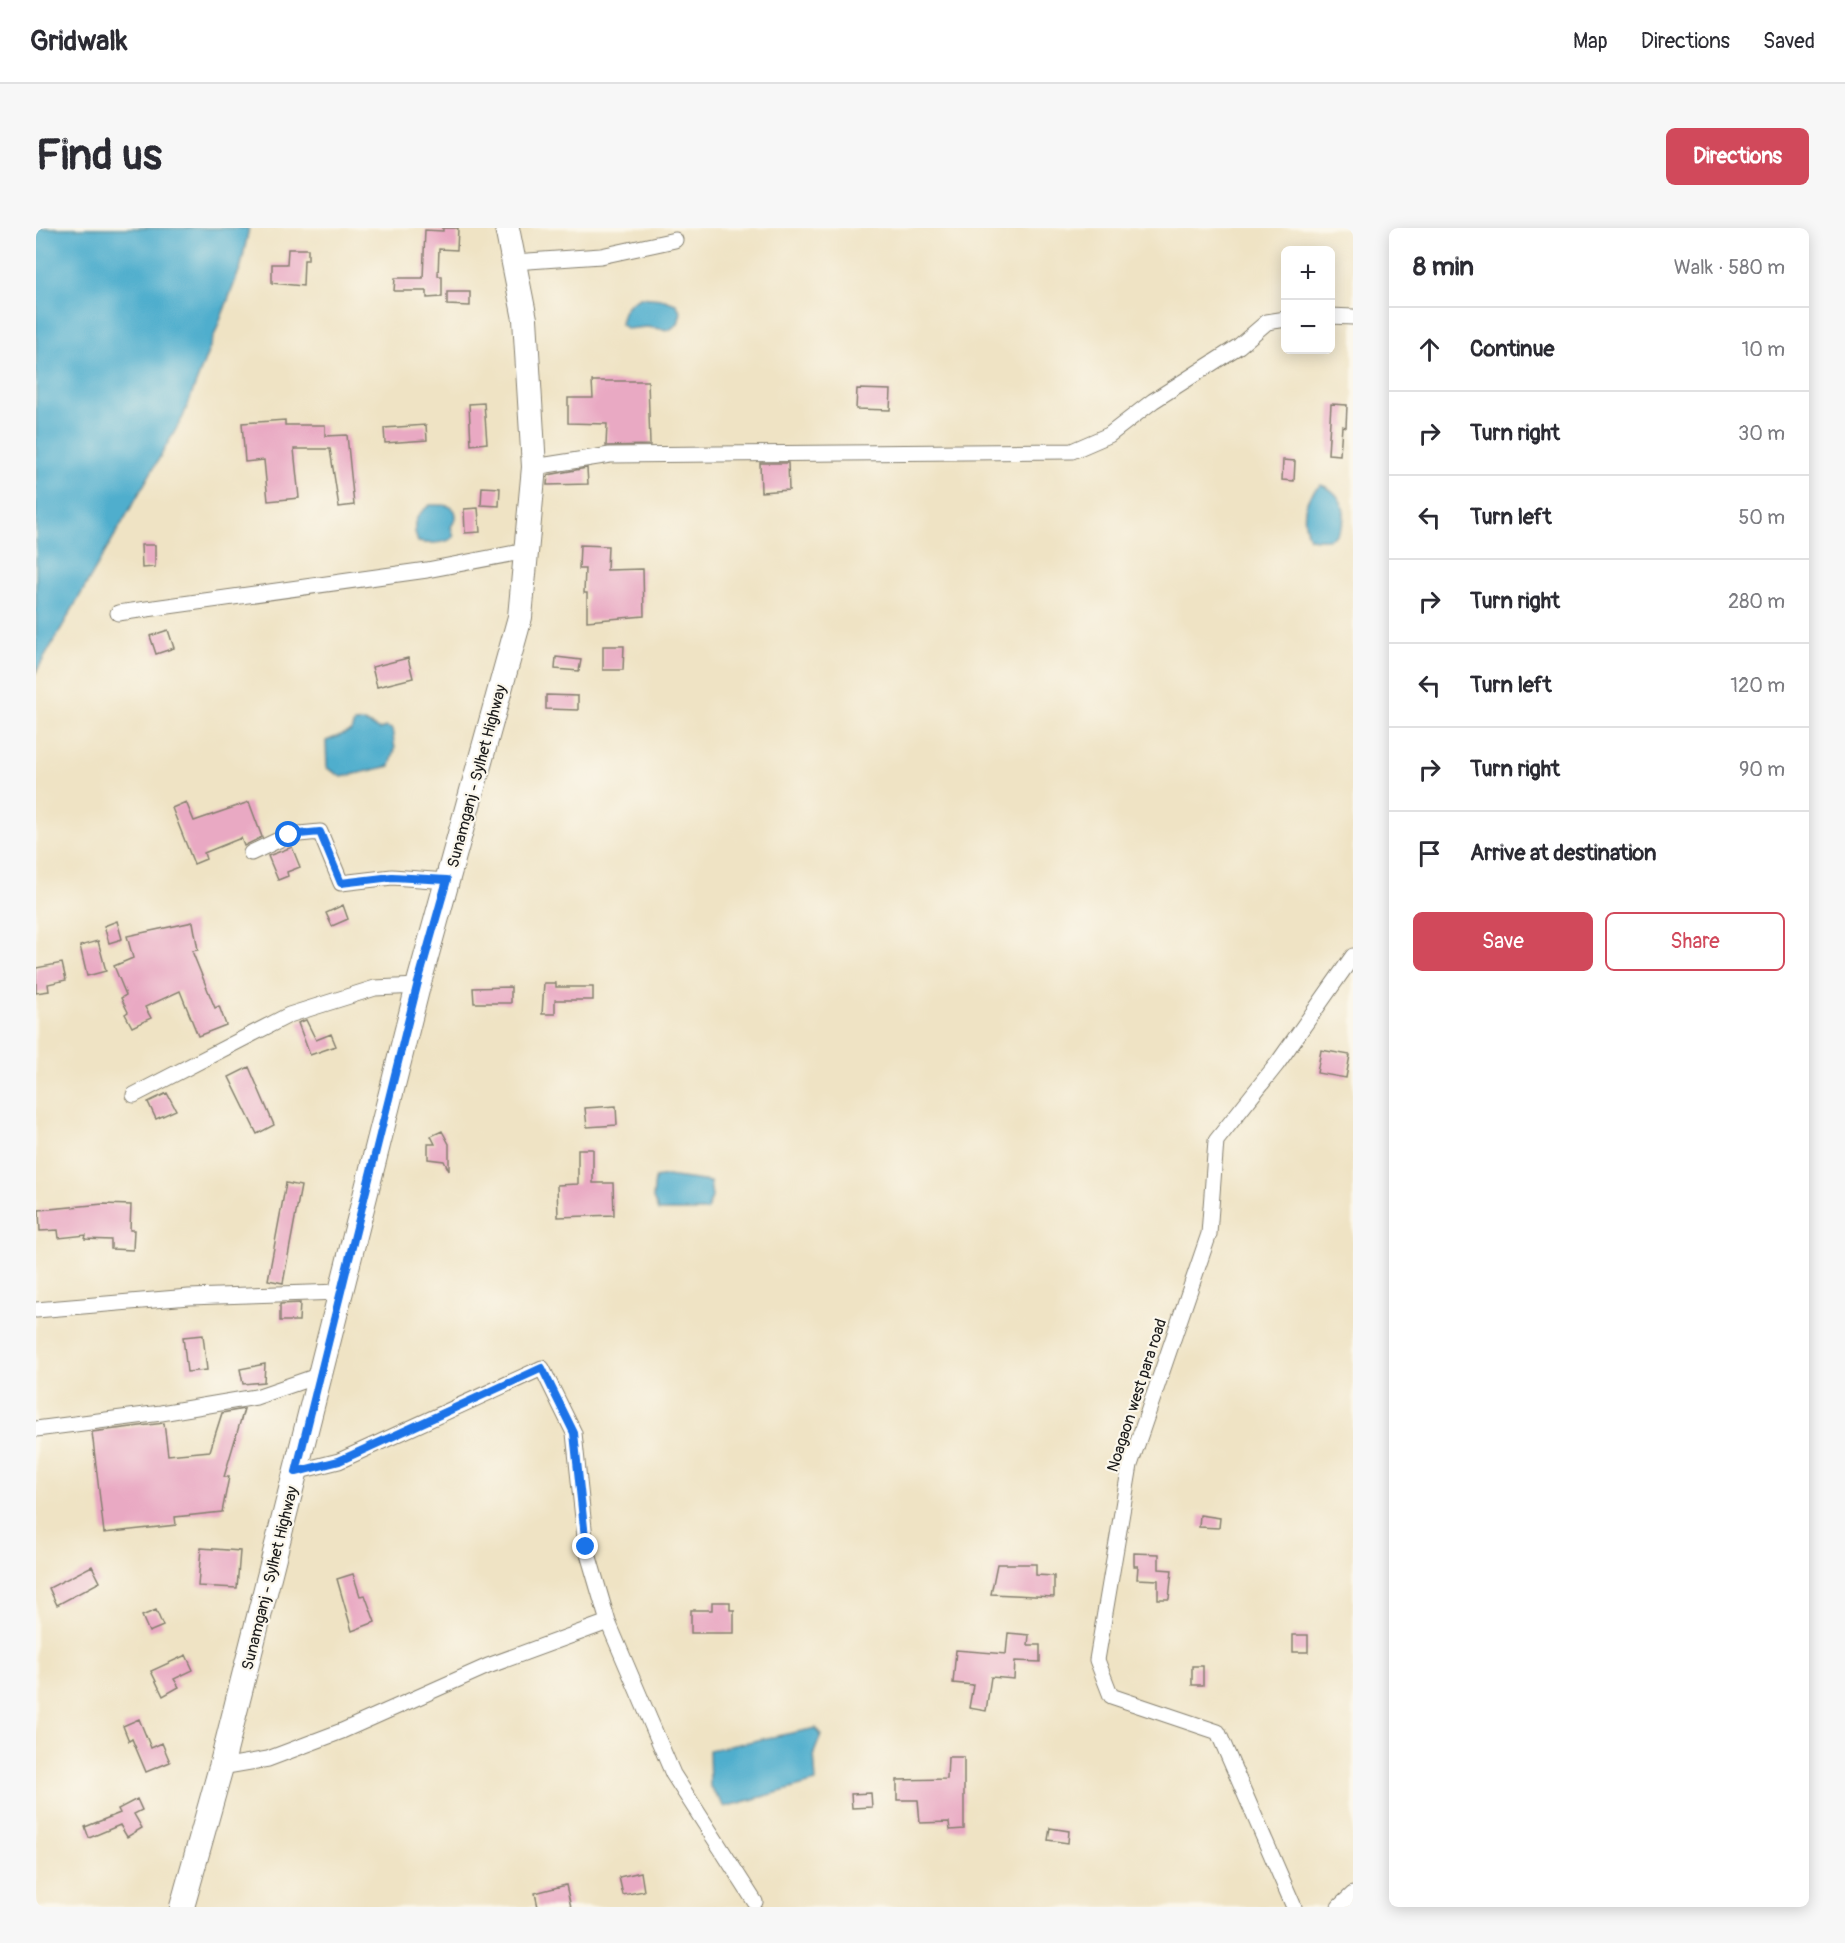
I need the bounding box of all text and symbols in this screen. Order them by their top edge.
text: Gridwalk [30,24,128,59]
text: Map [1573,28,1608,55]
text: Directions [1641,28,1730,55]
text: Saved [1763,28,1815,55]
button: Directions [1666,128,1809,185]
text: Find us [36,130,162,182]
map controls [1281,246,1335,354]
button: + [1281,246,1335,300]
text: 8 min [1413,251,1474,283]
text: Walk · 580 m [1674,255,1785,280]
button: − [1281,300,1335,354]
icon: ahead [1413,333,1446,366]
text: Continue [1470,335,1554,363]
text: 10 m [1741,337,1785,362]
icon: right [1413,417,1446,450]
text: Turn right [1470,419,1560,447]
text: 30 m [1738,421,1785,446]
icon: left [1413,501,1446,534]
text: Turn left [1470,503,1552,531]
text: 50 m [1738,505,1785,530]
icon: right [1413,585,1446,618]
text: Turn right [1470,587,1560,615]
text: 280 m [1728,589,1785,614]
icon: left [1413,669,1446,702]
text: Turn left [1470,671,1552,699]
text: 120 m [1730,673,1785,698]
street label: Sunamganj - Sylhet Highway [443,682,511,870]
icon: right [1413,753,1446,786]
text: Turn right [1470,755,1560,783]
text: 90 m [1739,757,1785,782]
route start [275,821,301,847]
icon: arrive [1413,837,1446,870]
text: Arrive at destination [1470,839,1656,867]
button: Save [1413,912,1593,971]
button: Share [1605,912,1785,971]
street label: Noagaon west para road [1103,1316,1171,1474]
street label: Sunamganj - Sylhet Highway [237,1484,303,1672]
route end [572,1533,598,1559]

